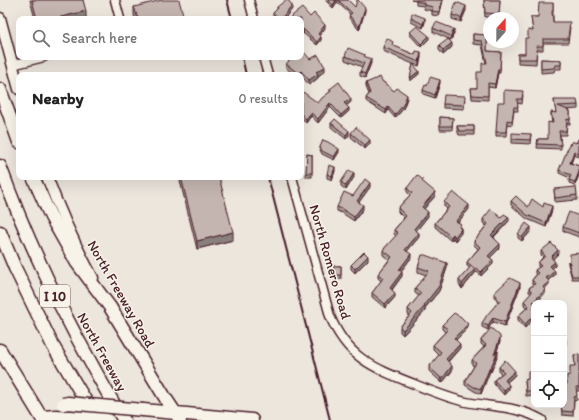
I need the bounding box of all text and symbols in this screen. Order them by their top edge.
north arrow [483,12,519,48]
search box [16,16,304,60]
icon: search [30,27,52,49]
text: Search here [62,29,137,47]
text: Nearby [32,88,84,108]
text: 0 results [238,91,288,106]
street label: North Romero Road [306,203,355,322]
street label: North Freeway Road [83,237,159,351]
road number: I 10 [40,285,70,307]
map controls [531,300,567,408]
button: + [531,300,567,336]
street label: North Freeway [73,310,131,395]
button: − [531,336,567,372]
button: locate [531,372,567,408]

